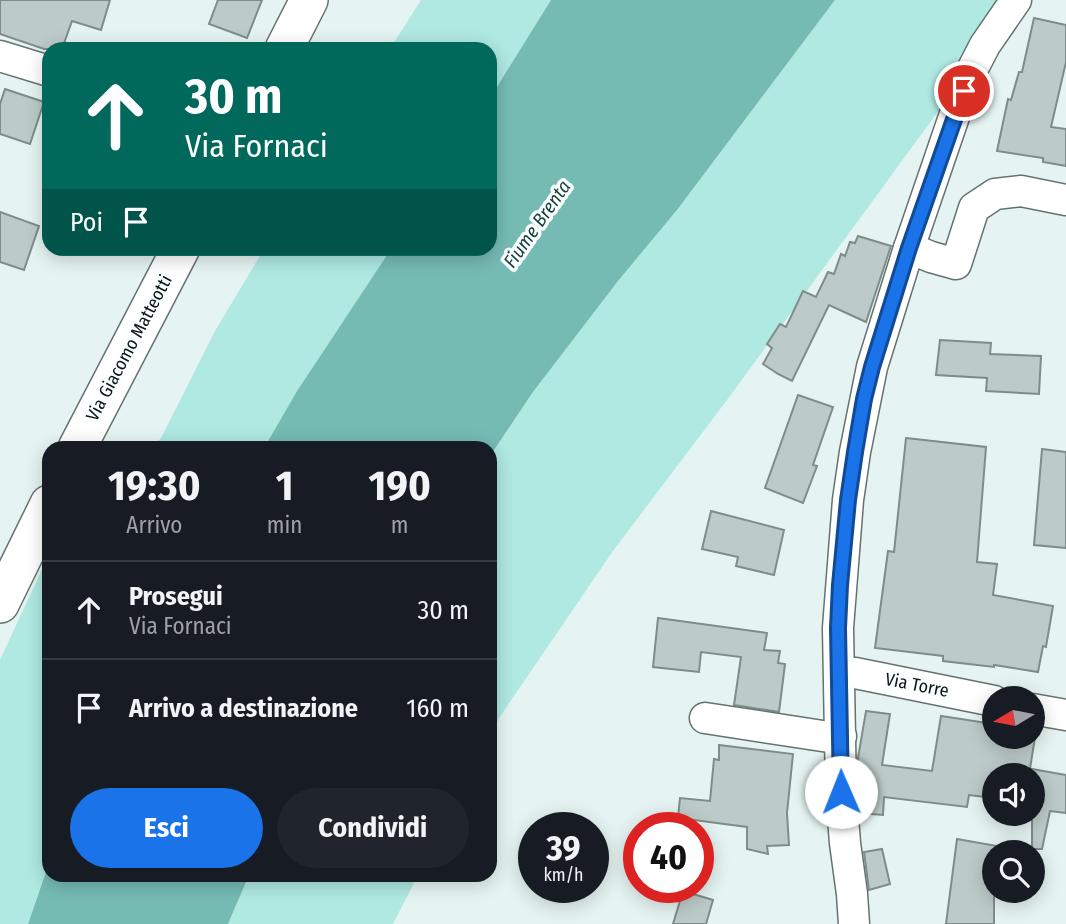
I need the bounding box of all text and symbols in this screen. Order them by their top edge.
pin [934,61,994,121]
text: 30 m [185,67,283,126]
icon: ahead [70,70,161,161]
icon: arrive [945,72,983,110]
text: Via Fornaci [185,127,328,165]
water label: Fiume Brenta [499,176,575,272]
icon: arrive [117,203,155,241]
text: Poi [70,207,103,238]
street label: Via Giacomo Matteotti [81,271,177,425]
text: 19:30 [108,461,201,511]
text: 1 [276,461,293,511]
text: 190 [368,461,431,511]
text: Arrivo [126,511,182,539]
text: min [267,511,302,539]
text: m [391,511,409,539]
text: Prosegui [129,581,223,612]
icon: ahead [70,591,108,629]
text: 30 m [418,595,469,626]
text: Via Fornaci [129,612,232,640]
street label: Via Torre [883,668,951,702]
north arrow [982,686,1045,749]
map controls [982,686,1045,903]
icon: arrive [70,689,108,727]
text: Arrivo a destinazione [129,693,358,724]
text: 160 m [406,693,469,724]
position arrow [804,755,878,829]
button: sound [982,763,1045,826]
button: Esci [70,788,263,868]
button: Condividi [277,788,469,868]
speed limit sign: 40 [623,812,714,903]
text: 39 [546,827,581,869]
button: search [982,840,1045,903]
text: km/h [543,864,584,886]

